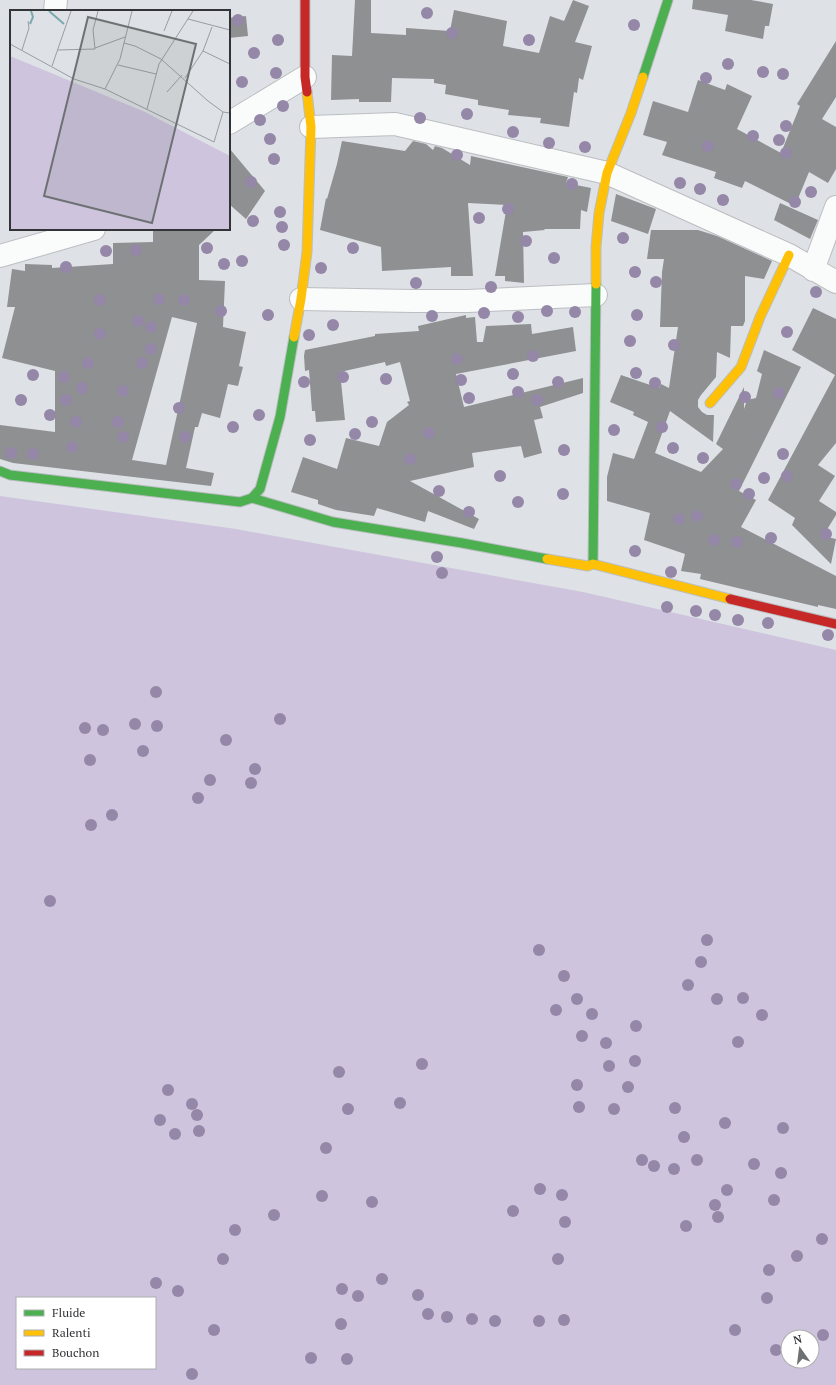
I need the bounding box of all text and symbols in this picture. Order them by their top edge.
inset map [10,10,230,230]
legend [16,1297,156,1369]
text: Fluide [52,1305,85,1320]
text: Ralenti [52,1325,91,1340]
north arrow [780,1329,820,1369]
text: N [792,1331,804,1347]
text: Bouchon [52,1345,99,1360]

